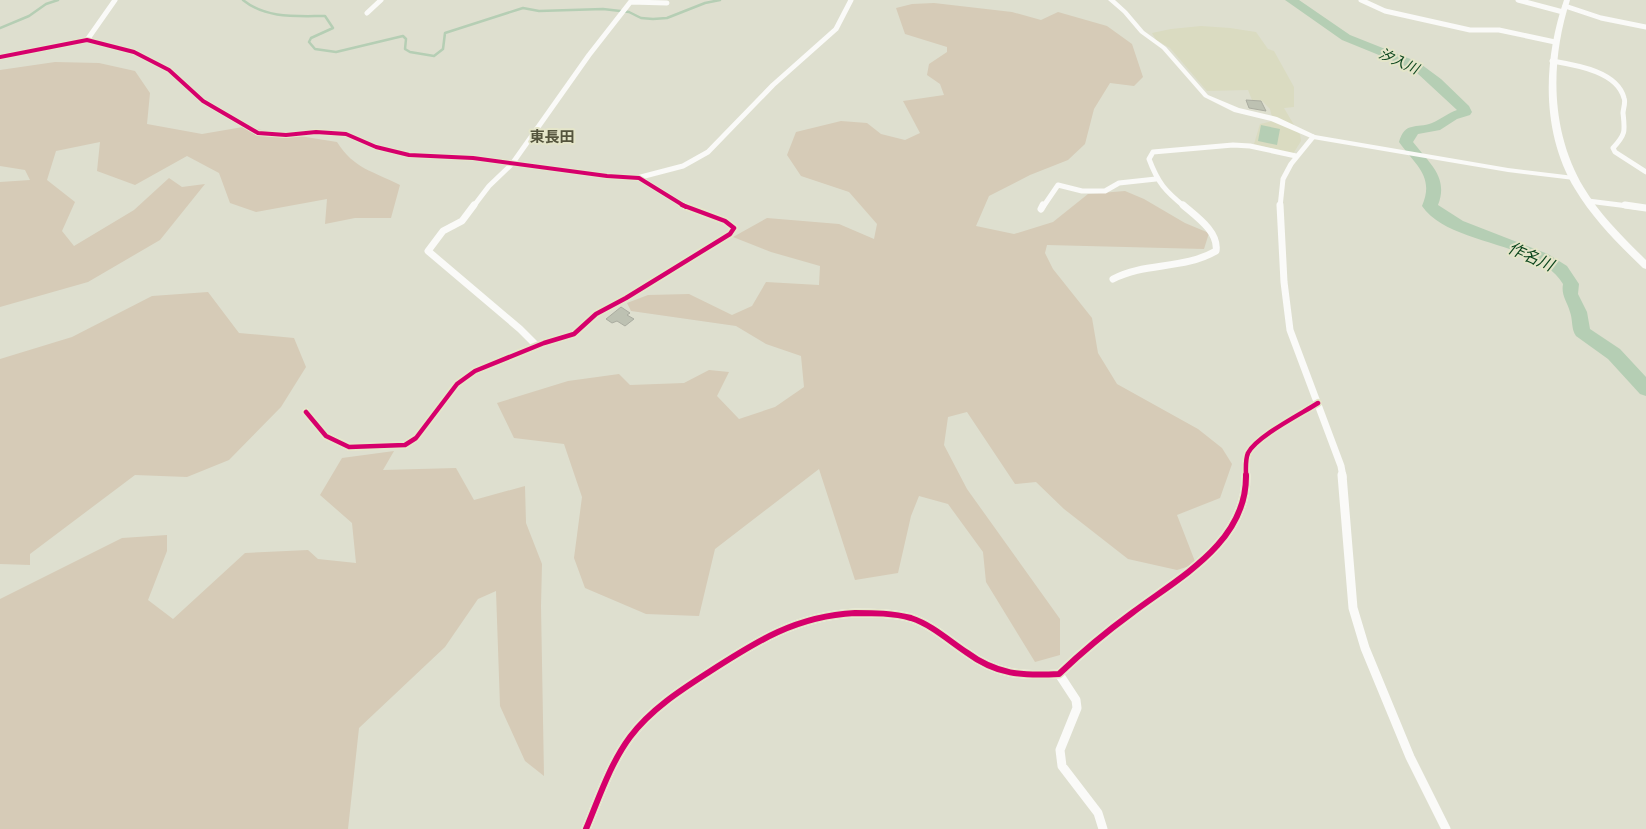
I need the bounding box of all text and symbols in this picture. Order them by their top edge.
water label: 汐入川 [1376,44,1424,79]
district label: 東長田 [529,127,575,147]
water label: 作名川 [1505,237,1559,277]

